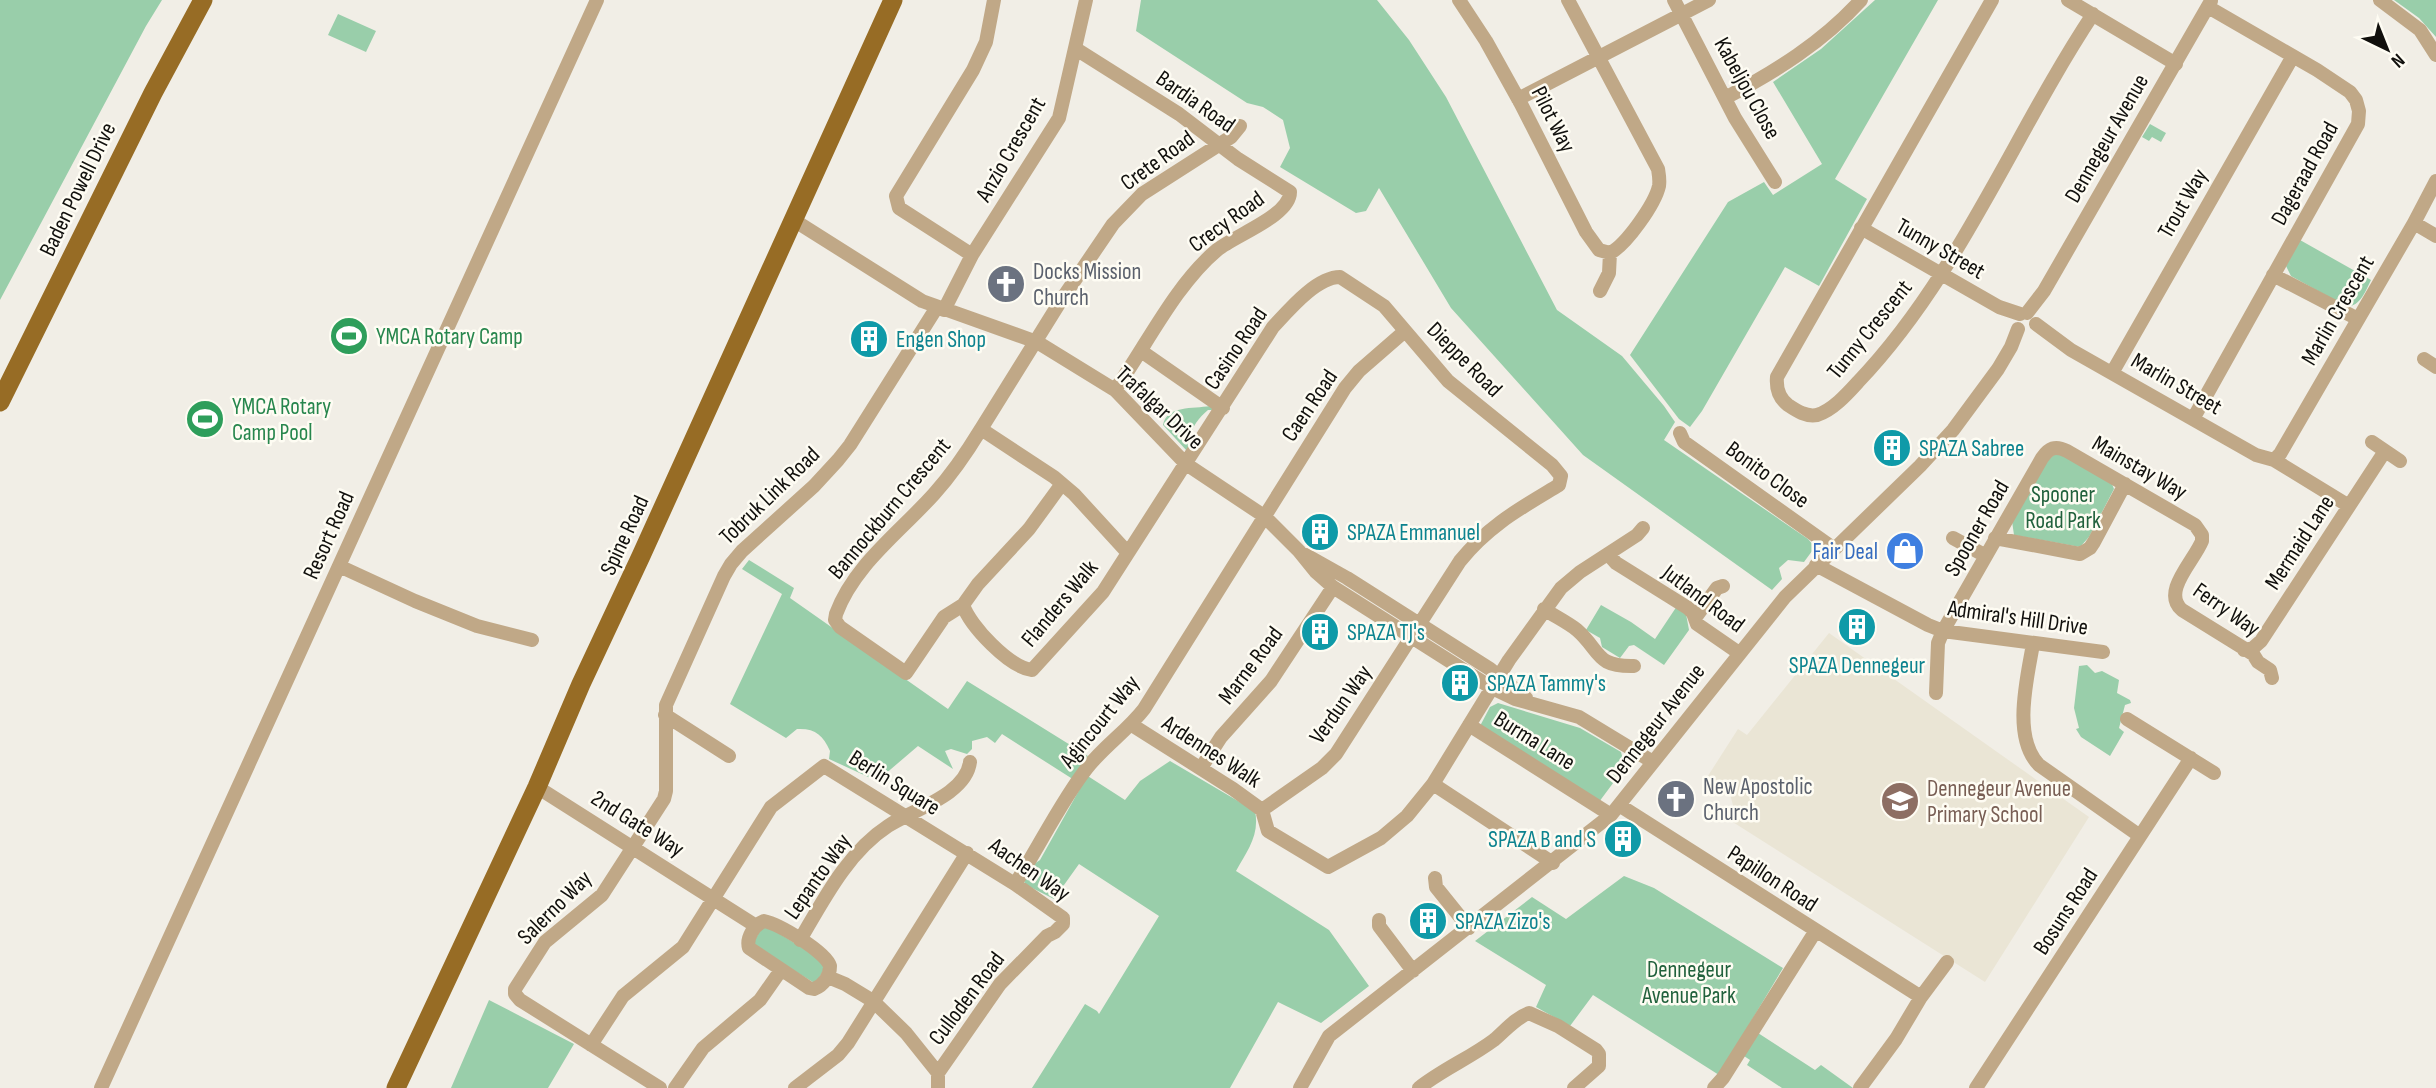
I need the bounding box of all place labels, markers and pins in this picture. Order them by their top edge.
place label: Docks Mission Church [1033,258,1141,312]
church icon: Docks Mission Church [985,263,1027,305]
sports icon: YMCA Rotary Camp [328,315,370,357]
building icon: Engen Shop [848,318,890,360]
place label: YMCA Rotary Camp [376,323,523,351]
place label: Engen Shop [896,326,986,354]
place label: YMCA Rotary Camp Pool [232,393,331,447]
sports icon: YMCA Rotary Camp Pool [184,398,226,440]
building icon: SPAZA Sabree [1871,427,1913,469]
place label: SPAZA Sabree [1919,435,2024,463]
building icon: SPAZA Emmanuel [1299,511,1341,553]
place label: SPAZA Emmanuel [1347,519,1480,547]
shop icon: Fair Deal [1884,530,1926,572]
place label: Fair Deal [1813,538,1878,566]
building icon: SPAZA Dennegeur [1836,606,1878,648]
building icon: SPAZA TJ's [1299,611,1341,653]
place label: SPAZA TJ's [1347,619,1425,647]
place label: SPAZA Dennegeur [1789,652,1926,680]
building icon: SPAZA Tammy's [1439,662,1481,704]
place label: SPAZA Tammy's [1487,670,1606,698]
place label: New Apostolic Church [1703,773,1813,827]
place label: Dennegeur Avenue Primary School [1927,775,2071,829]
church icon: New Apostolic Church [1655,778,1697,820]
school or university icon: Dennegeur Avenue Primary School [1879,780,1921,822]
building icon: SPAZA B and S [1602,818,1644,860]
place label: SPAZA B and S [1488,826,1596,854]
building icon: SPAZA Zizo's [1407,900,1449,942]
place label: SPAZA Zizo's [1455,908,1550,936]

